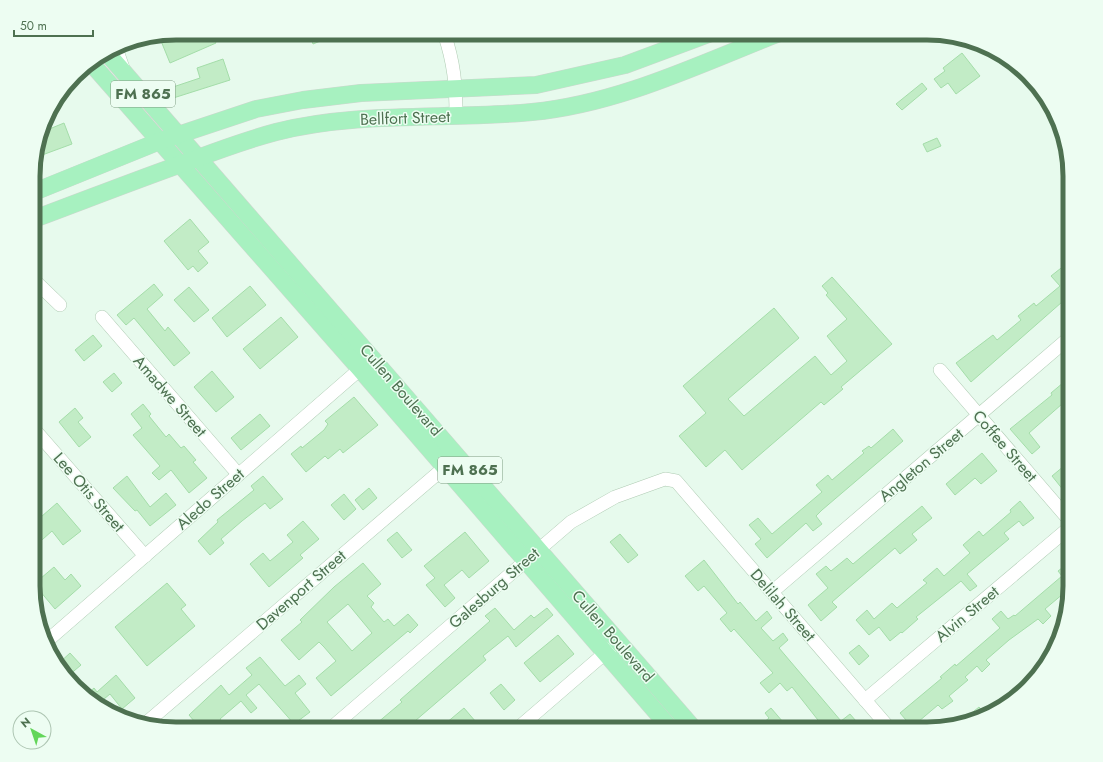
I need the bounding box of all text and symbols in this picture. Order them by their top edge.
scale bar [14,12,93,38]
text: 50 m [20,17,47,35]
road number: FM 865 [111,81,175,107]
street label: Bellfort Street [360,105,451,131]
street label: Cullen Boulevard [355,339,447,441]
street label: Amadwe Street [128,350,212,442]
street label: Coffee Street [967,405,1043,487]
street label: Angleton Street [874,423,968,507]
street label: Lee Otis Street [48,447,130,537]
road number: FM 865 [438,457,502,483]
street label: Aledo Street [171,463,249,535]
street label: Galesburg Street [444,542,544,634]
street label: Davenport Street [251,544,351,635]
street label: Delilah Street [745,564,821,647]
street label: Alvin Street [930,580,1004,648]
street label: Cullen Boulevard [567,585,659,687]
north arrow [12,710,52,750]
text: N [17,713,34,731]

